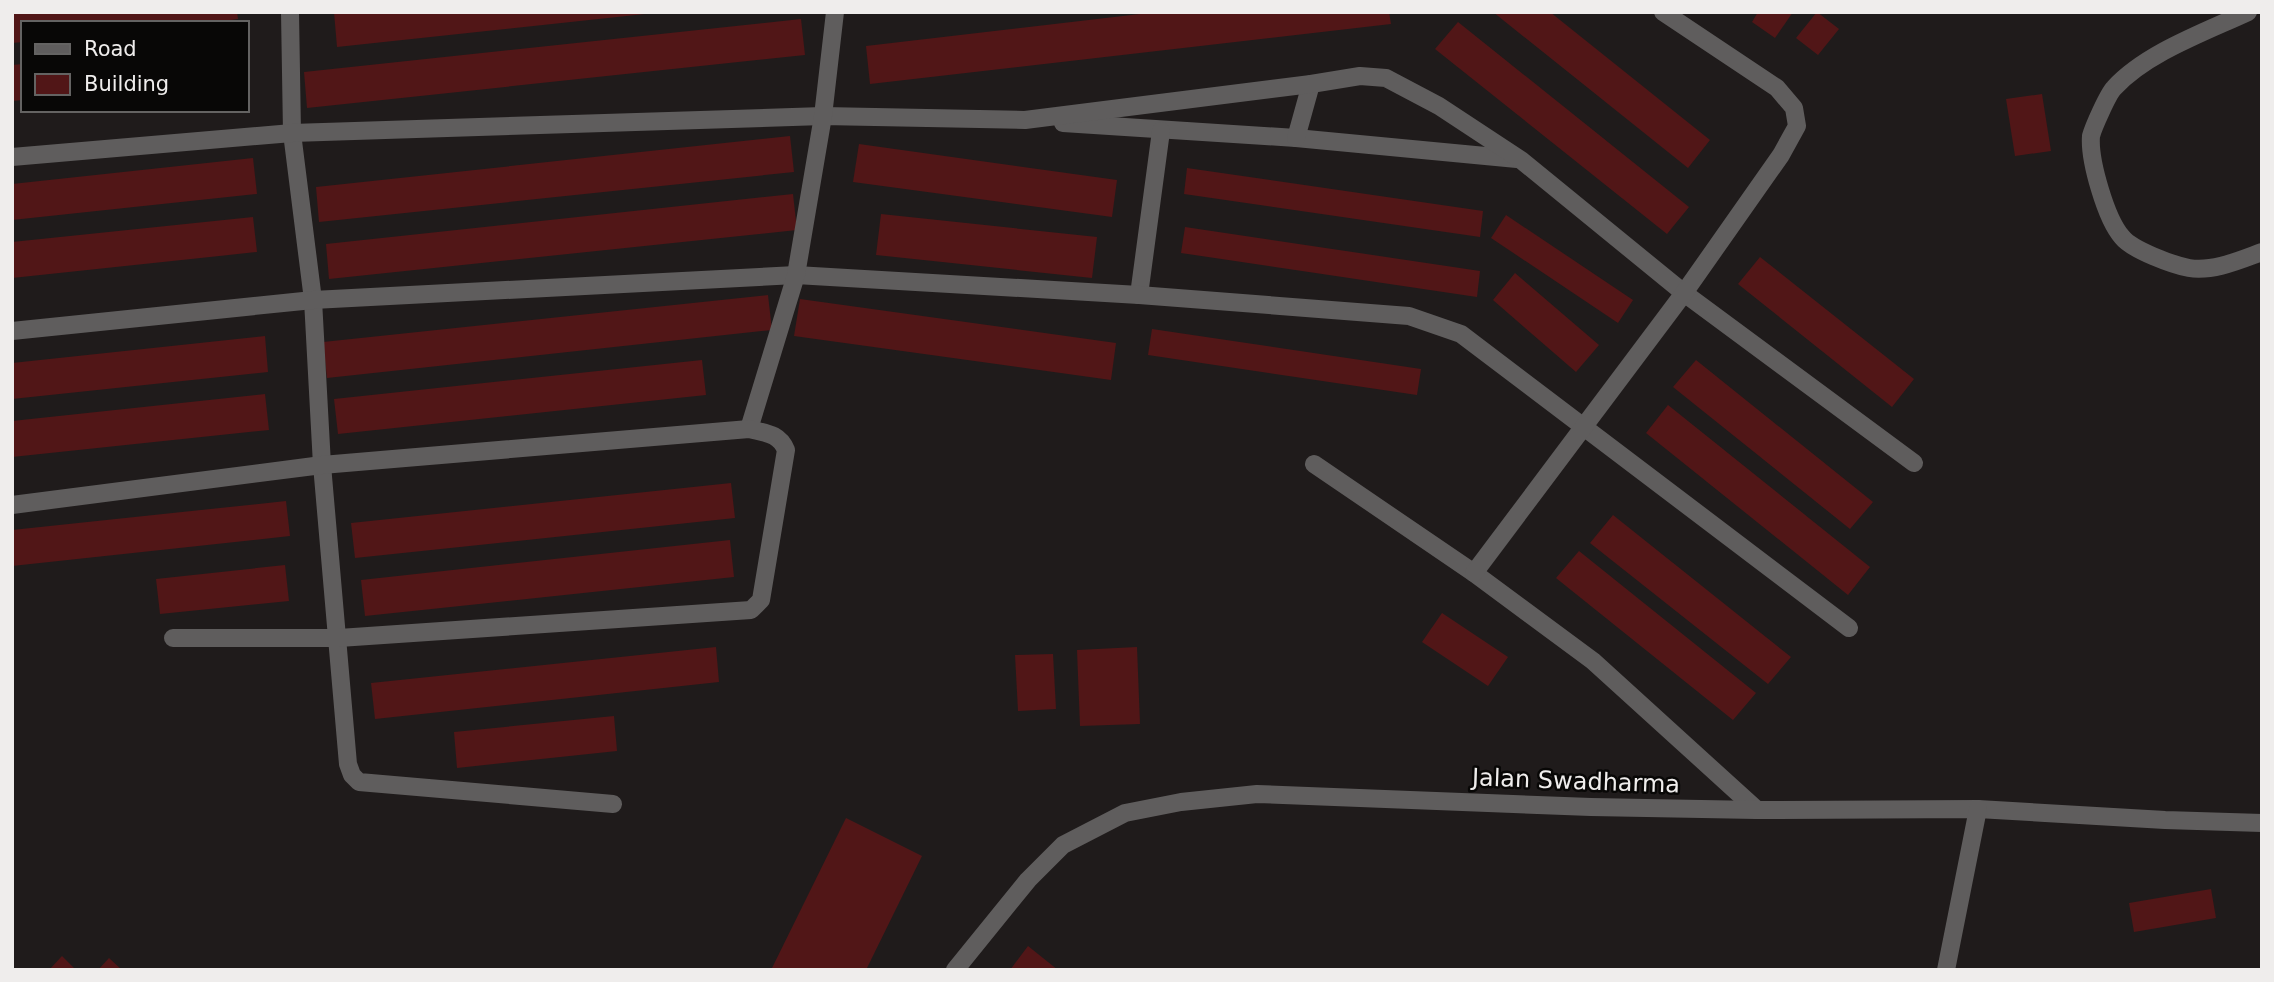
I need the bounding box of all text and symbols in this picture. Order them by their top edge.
legend [21,21,248,112]
text: Road [84,37,137,61]
text: Building [84,72,169,96]
street label: Jalan Swadharma [1469,763,1681,799]

